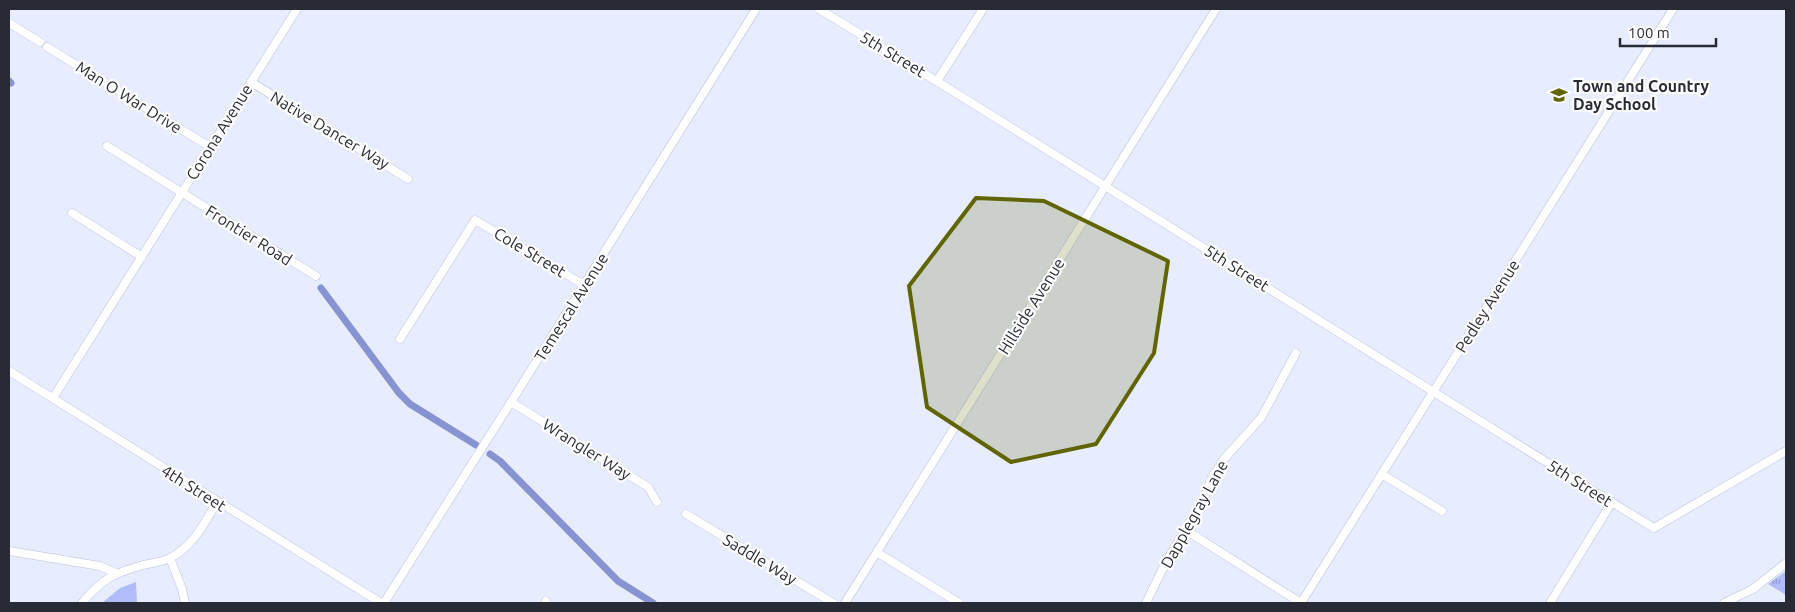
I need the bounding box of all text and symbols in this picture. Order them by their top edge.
scale bar [1620,15,1716,47]
text: 100 m [1628,24,1670,41]
street label: 5th Street [857,28,929,81]
street label: Man O War Drive [73,57,185,137]
place label: Town and Country Day School [1573,77,1709,113]
street label: Corona Avenue [182,81,256,183]
school or university icon: Town and Country Day School [1549,85,1569,105]
street label: Native Dancer Way [267,88,393,173]
street label: Frontier Road [203,201,295,269]
street label: Cole Street [491,224,570,281]
street label: 5th Street [1201,241,1273,295]
street label: Temescal Avenue [531,250,611,364]
street label: Hillside Avenue [994,255,1068,357]
street label: Pedley Avenue [1451,256,1523,356]
street label: Wrangler Way [540,415,635,483]
street label: 5th Street [1544,456,1616,510]
street label: Dapplegray Lane [1157,457,1231,571]
street label: 4th Street [158,461,230,515]
street label: Saddle Way [720,530,800,588]

